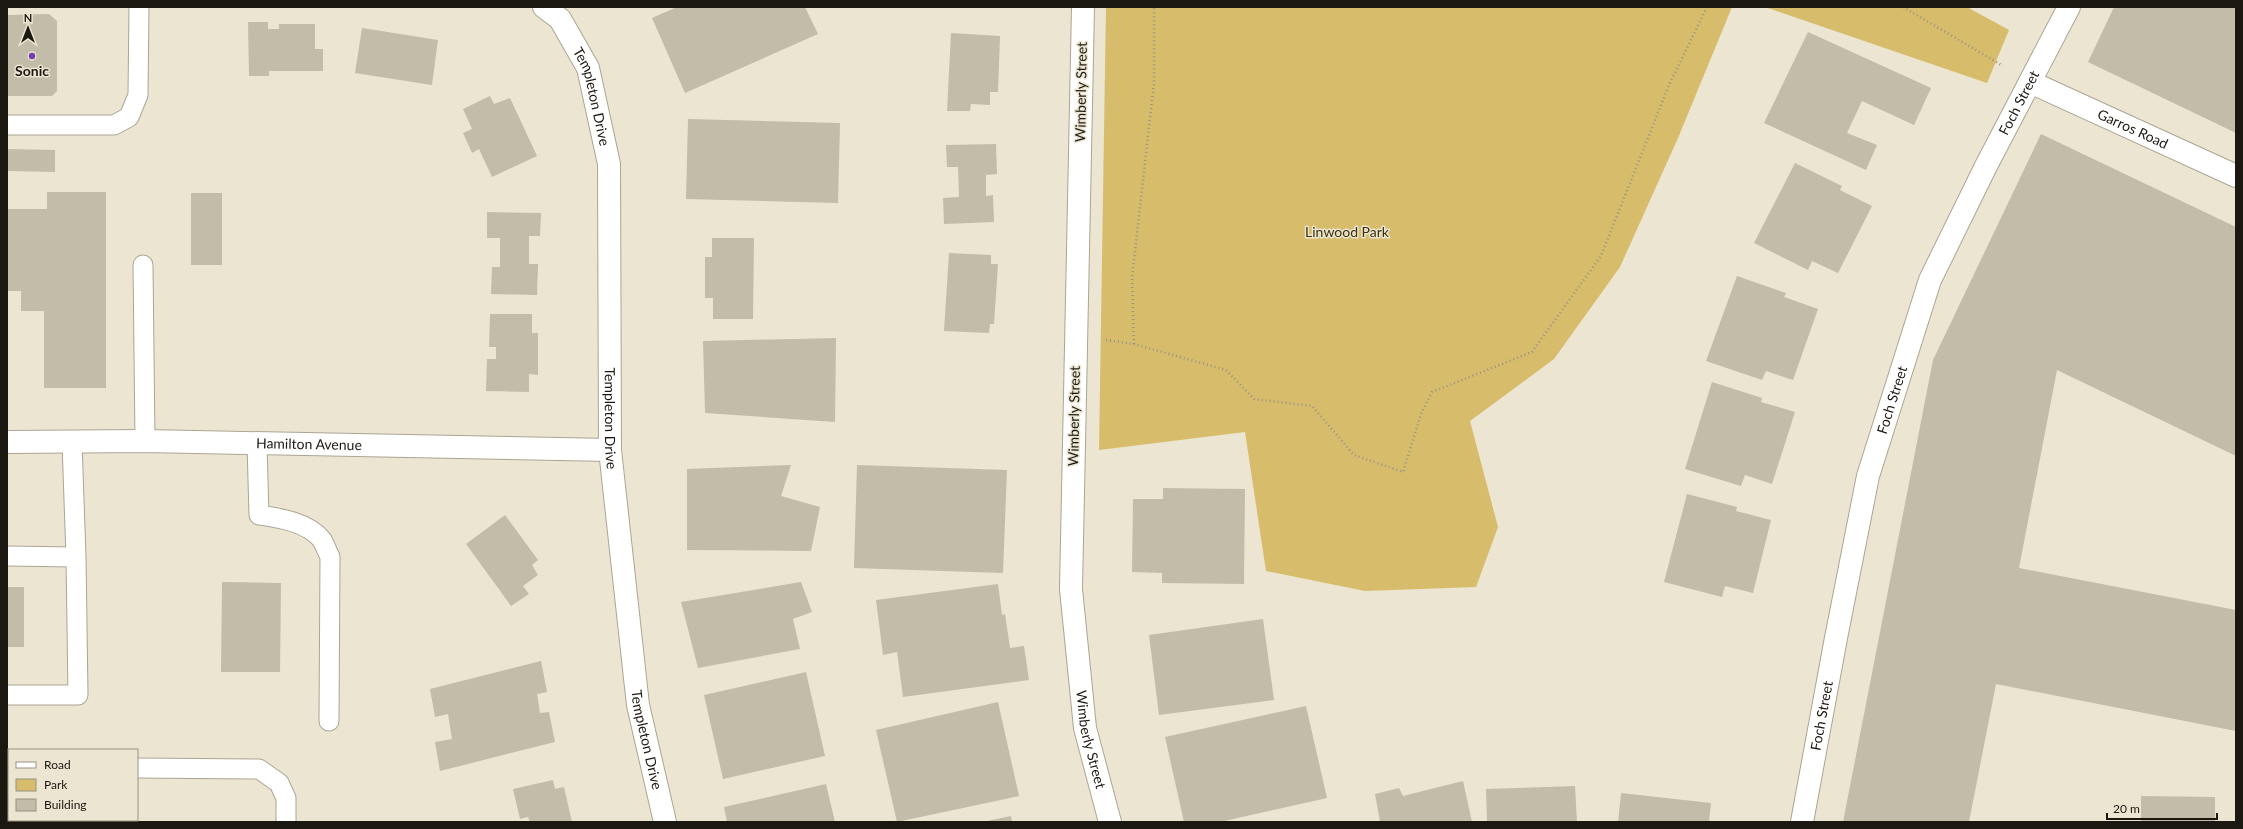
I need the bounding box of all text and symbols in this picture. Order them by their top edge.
north arrow [8,8,48,48]
text: N [24,11,32,24]
street label: Wimberly Street [1071,42,1090,142]
street label: Templeton Drive [570,44,614,147]
marker: Sonic [27,51,37,61]
place label: Sonic [15,62,49,79]
street label: Foch Street [1995,68,2042,138]
street label: Garros Road [2095,105,2171,152]
park label: Linwood Park [1305,223,1390,240]
street label: Foch Street [1873,364,1910,436]
street label: Wimberly Street [1064,366,1083,466]
street label: Templeton Drive [602,367,621,470]
street label: Hamilton Avenue [256,434,362,453]
street label: Foch Street [1806,680,1836,752]
street label: Templeton Drive [628,689,666,791]
street label: Wimberly Street [1073,689,1110,790]
legend [8,749,138,821]
text: Road [44,757,71,772]
text: Park [44,777,68,792]
scale bar [2107,795,2217,821]
text: Building [44,797,87,812]
text: 20 m [2113,801,2140,816]

